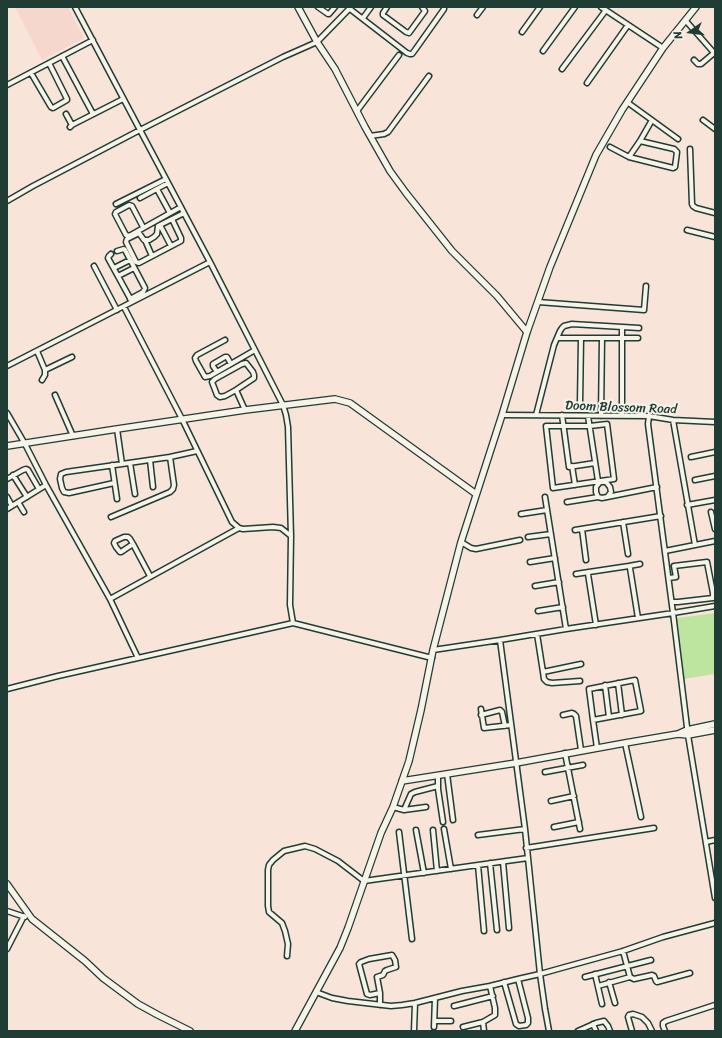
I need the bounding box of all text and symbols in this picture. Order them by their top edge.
north arrow [670,12,710,52]
text: N [668,29,688,41]
street label: Doom Blossom Road [565,398,677,418]

